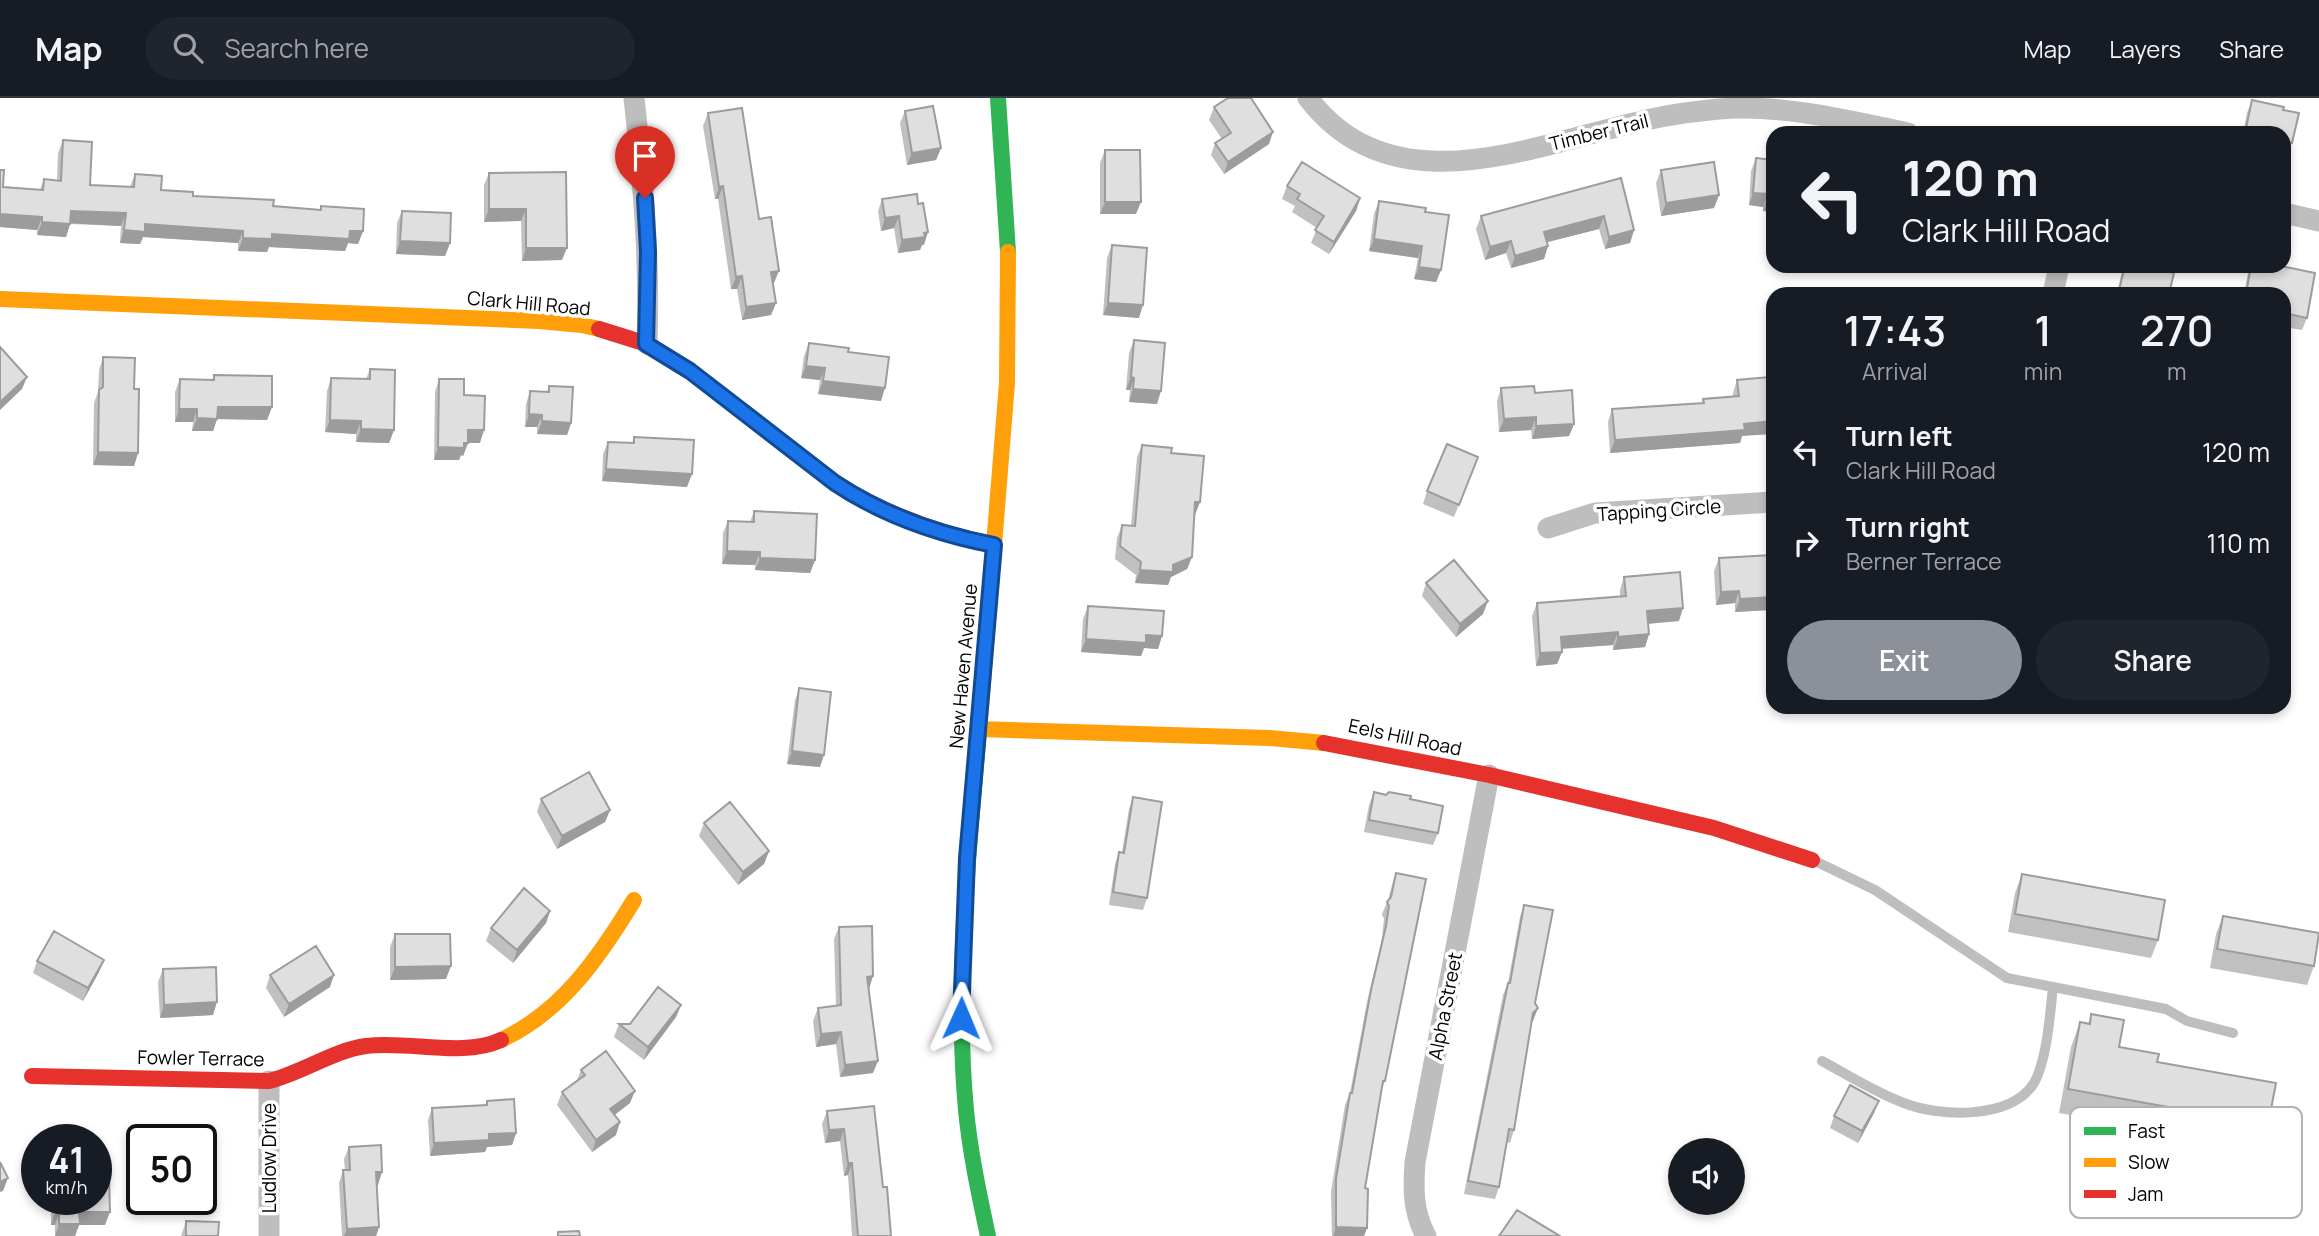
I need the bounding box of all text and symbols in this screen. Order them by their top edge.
search box [145,17,635,80]
text: Map [35,26,103,71]
icon: search [169,29,207,67]
text: Search here [225,30,369,66]
text: Map [2024,32,2071,65]
text: Layers [2109,32,2181,65]
text: Share [2219,32,2284,65]
street label: Timber Trail [1547,107,1651,157]
pin [615,126,675,198]
icon: arrive [626,137,664,175]
text: 120 m [1902,144,2039,211]
icon: left [1787,154,1878,245]
text: Clark Hill Road [1902,208,2111,252]
street label: Clark Hill Road [466,285,592,321]
text: 17:43 [1844,301,1946,359]
text: 1 [2034,301,2052,359]
text: 270 [2140,301,2213,359]
text: Arrival [1862,355,1928,387]
text: min [2024,355,2062,387]
text: m [2167,355,2186,387]
text: Turn left [1846,418,1953,454]
icon: left [1787,433,1825,471]
text: 120 m [2202,434,2270,470]
text: Clark Hill Road [1846,454,1996,486]
street label: Tapping Circle [1596,493,1722,527]
text: Turn right [1846,509,1970,545]
icon: right [1787,524,1825,562]
text: 110 m [2207,525,2270,561]
text: Berner Terrace [1846,545,2002,577]
street label: New Haven Avenue [943,582,983,750]
button: Exit [1787,620,2022,700]
button: Share [2036,620,2270,700]
street label: Eels Hill Road [1346,712,1464,762]
street label: Alpha Street [1422,950,1468,1062]
position arrow [924,981,998,1055]
street label: Fowler Terrace [137,1044,265,1072]
street label: Ludlow Drive [256,1103,282,1213]
legend [2070,1107,2302,1218]
text: Fast [2128,1118,2165,1144]
speed limit sign: 50 [126,1124,217,1215]
text: 41 [48,1136,85,1184]
map controls [1668,1138,1745,1215]
button: sound [1668,1138,1745,1215]
text: Slow [2128,1149,2170,1175]
text: km/h [46,1175,87,1199]
text: Jam [2128,1181,2163,1207]

